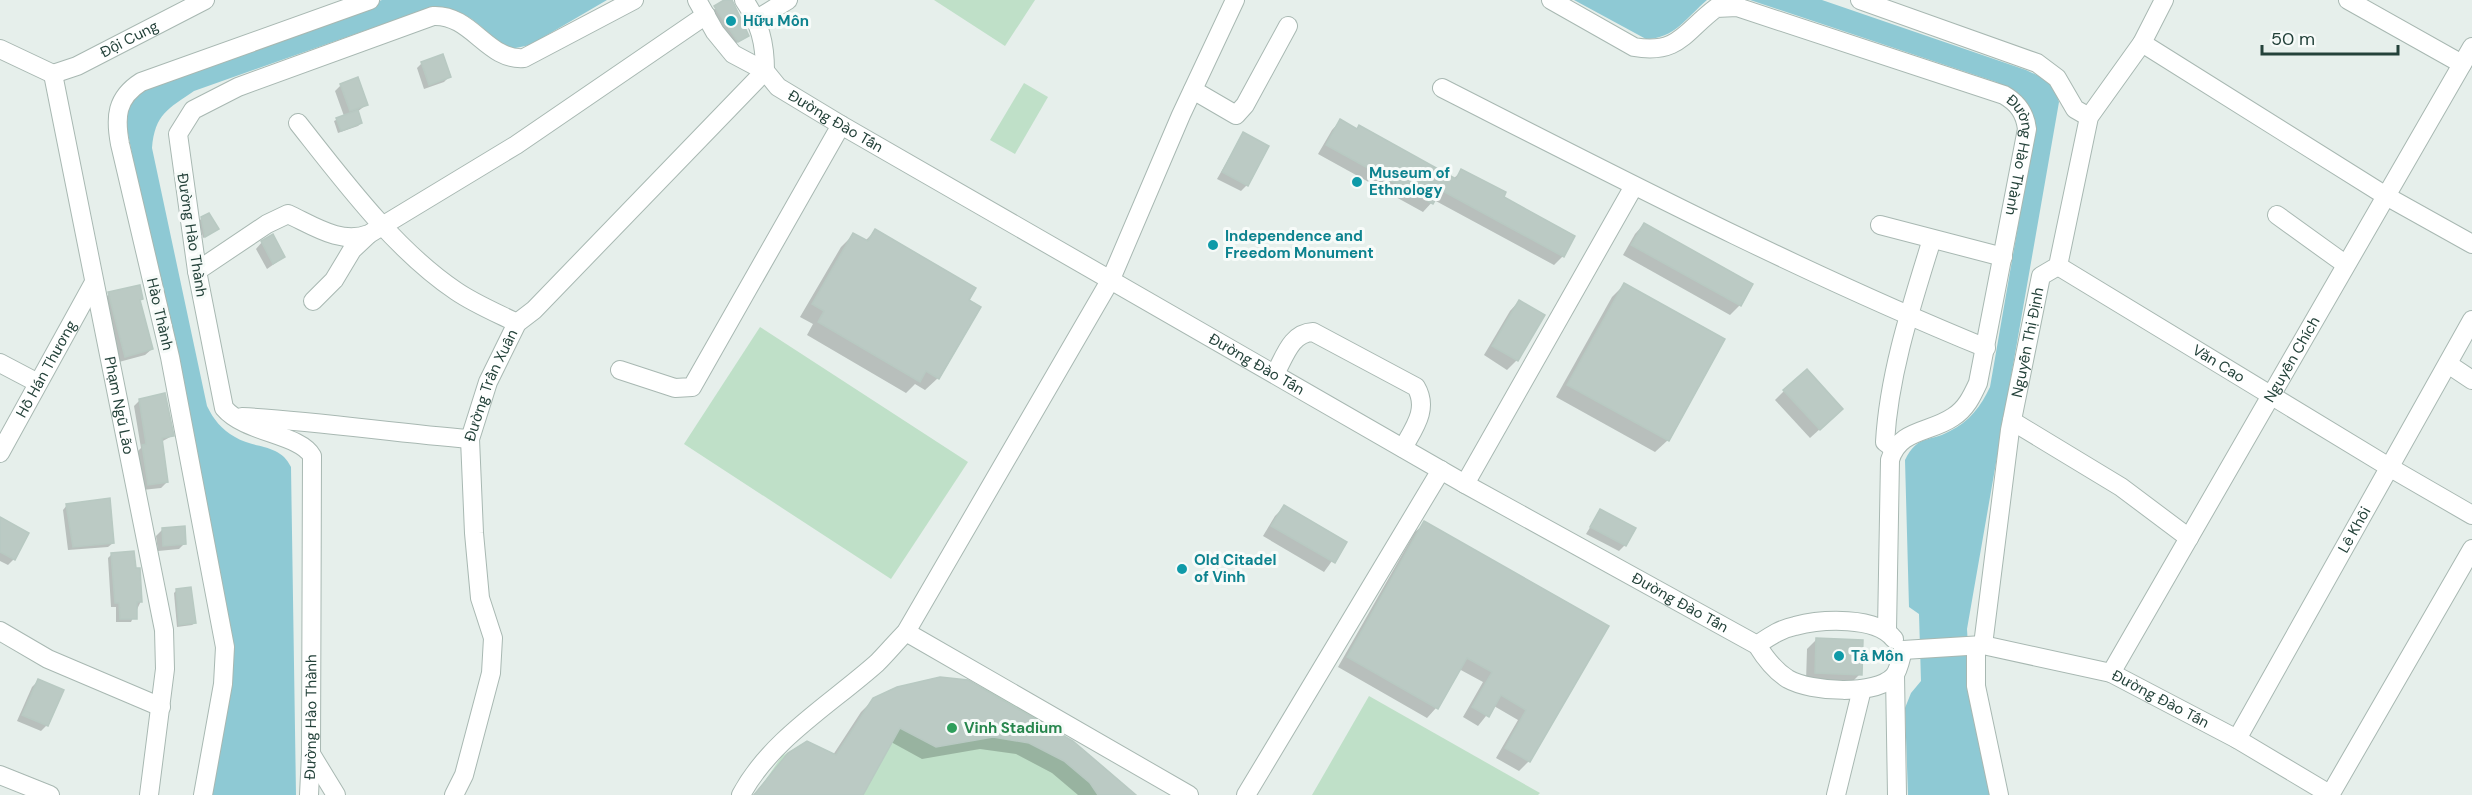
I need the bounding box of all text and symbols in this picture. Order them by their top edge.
place label: Hữu Môn [743,11,809,31]
marker: Hữu Môn [724,14,738,28]
street label: Đội Cung [97,16,162,62]
scale bar [2262,18,2398,56]
text: 50 m [2271,27,2315,51]
street label: Đường Đào Tấn [784,85,887,157]
street label: Đường Hào Thành [2001,90,2037,217]
place label: Museum of Ethnology [1369,163,1450,200]
street label: Đường Hào Thành [172,172,212,298]
marker: Museum of Ethnology [1350,175,1364,189]
place label: Independence and Freedom Monument [1225,226,1374,263]
marker: Independence and Freedom Monument [1206,238,1220,252]
street label: Hào Thành [142,276,178,352]
street label: Nguyễn Thị Định [2007,286,2048,399]
street label: Nguyễn Chích [2259,313,2325,406]
street label: Hồ Hán Thương [11,317,81,421]
street label: Đường Trần Xuân [460,326,522,444]
street label: Đường Đào Tấn [1205,329,1308,400]
street label: Văn Cao [2189,340,2249,387]
street label: Phạm Ngũ Lão [100,355,139,456]
street label: Lê Khôi [2333,503,2375,556]
place label: Old Citadel of Vinh [1194,550,1276,587]
marker: Old Citadel of Vinh [1175,562,1189,576]
street label: Đường Đào Tấn [1628,568,1732,637]
place label: Tả Môn [1851,646,1904,666]
marker: Tả Môn [1832,649,1846,663]
street label: Đường Hào Thành [300,654,321,780]
street label: Đường Đào Tấn [2108,665,2213,733]
place label: Vinh Stadium [964,718,1062,738]
marker: Vinh Stadium [945,721,959,735]

